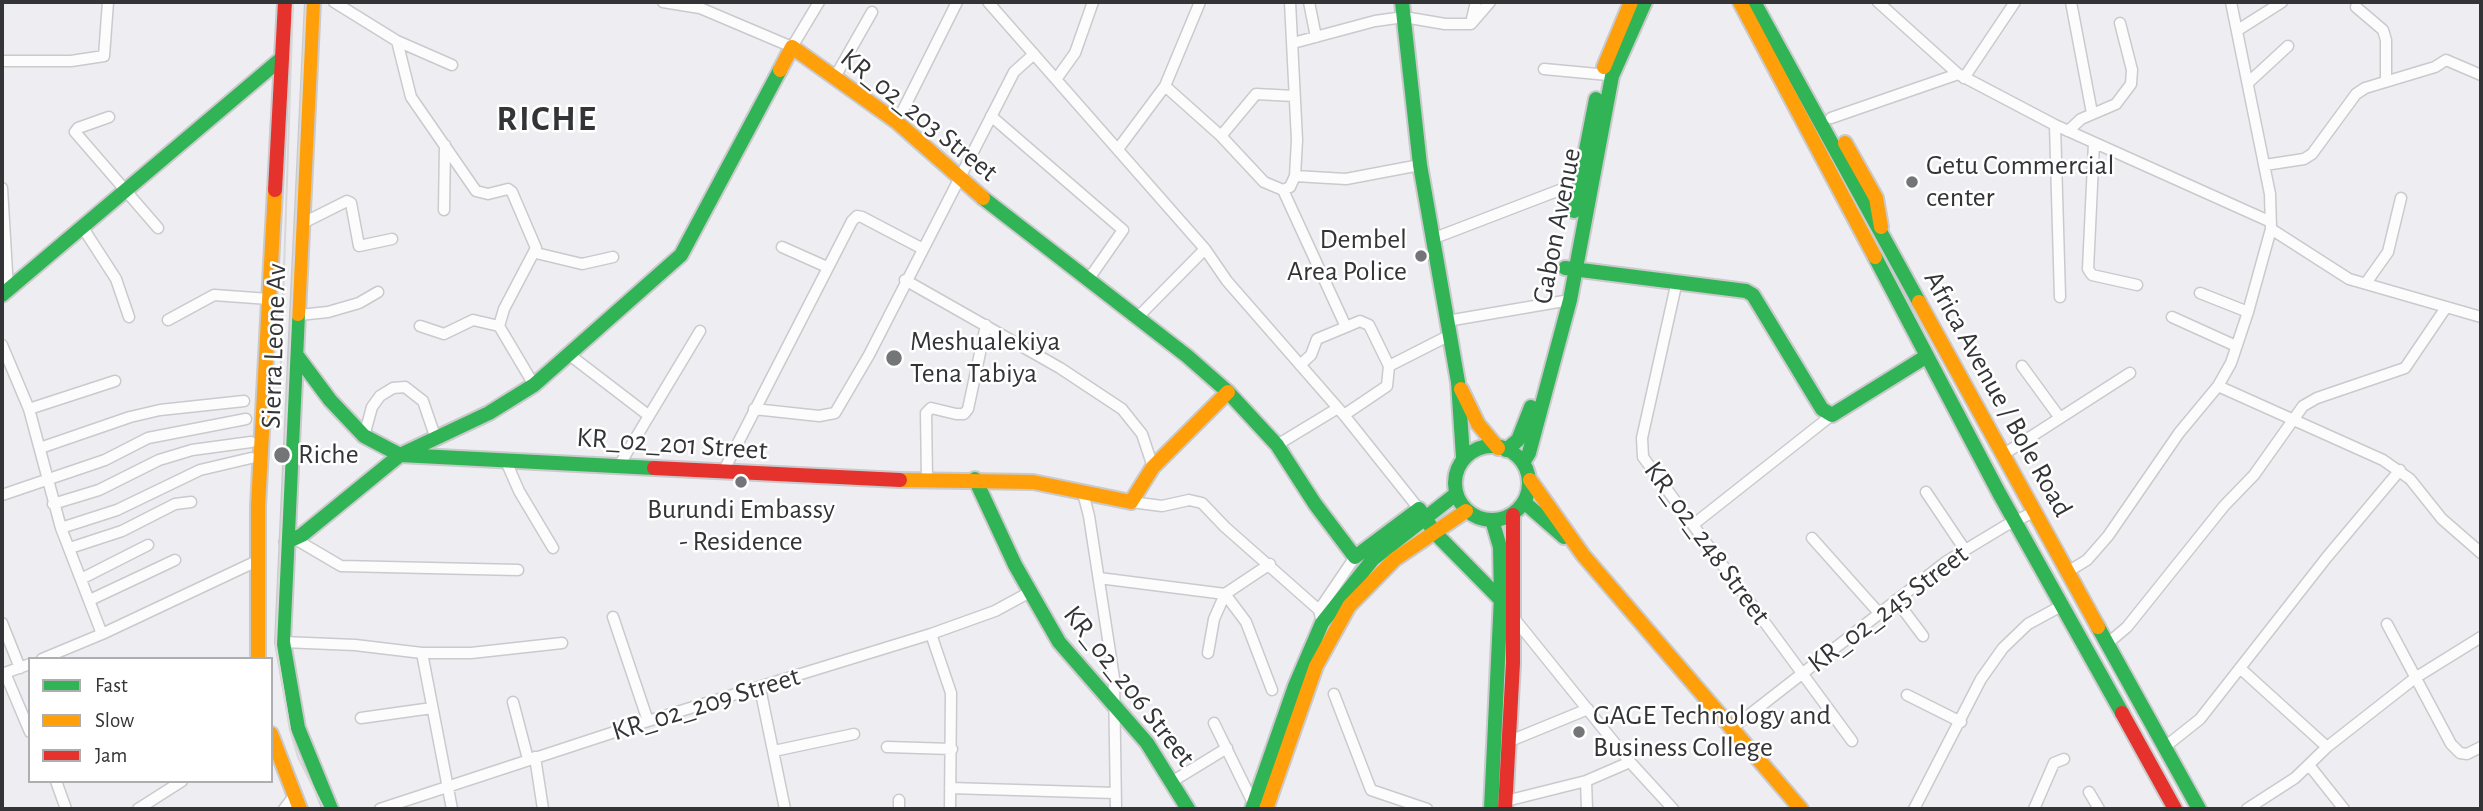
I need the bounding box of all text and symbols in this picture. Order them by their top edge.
street label: KR_02_203 Street [833,41,1005,189]
district label: RICHE [497,98,597,140]
street label: Gabon Avenue [1525,145,1589,307]
place label: Getu Commercial center [1926,149,2114,215]
marker: Getu Commercial center [1904,174,1920,190]
place label: Dembel Area Police [1287,223,1407,289]
marker: Dembel Area Police [1413,248,1429,264]
street label: Sierra Leone Av [254,263,294,429]
street label: Africa Avenue / Bole Road [1916,265,2080,523]
place label: Meshualekiya Tena Tabiya [910,325,1060,391]
marker: Meshualekiya Tena Tabiya [884,348,904,368]
street label: KR_02_201 Street [575,421,769,467]
place label: Riche [298,438,359,472]
marker: Riche [272,445,292,465]
street label: KR_02_248 Street [1637,455,1777,631]
marker: Burundi Embassy - Residence [733,474,749,490]
place label: Burundi Embassy - Residence [647,493,835,559]
street label: KR_02_245 Street [1801,538,1975,680]
street label: KR_02_206 Street [1056,599,1202,773]
legend [28,657,273,783]
street label: KR_02_209 Street [608,659,804,749]
text: Fast [95,675,128,696]
place label: GAGE Technology and Business College [1593,699,1831,765]
text: Slow [95,710,134,731]
marker: GAGE Technology and Business College [1571,724,1587,740]
text: Jam [95,745,127,766]

